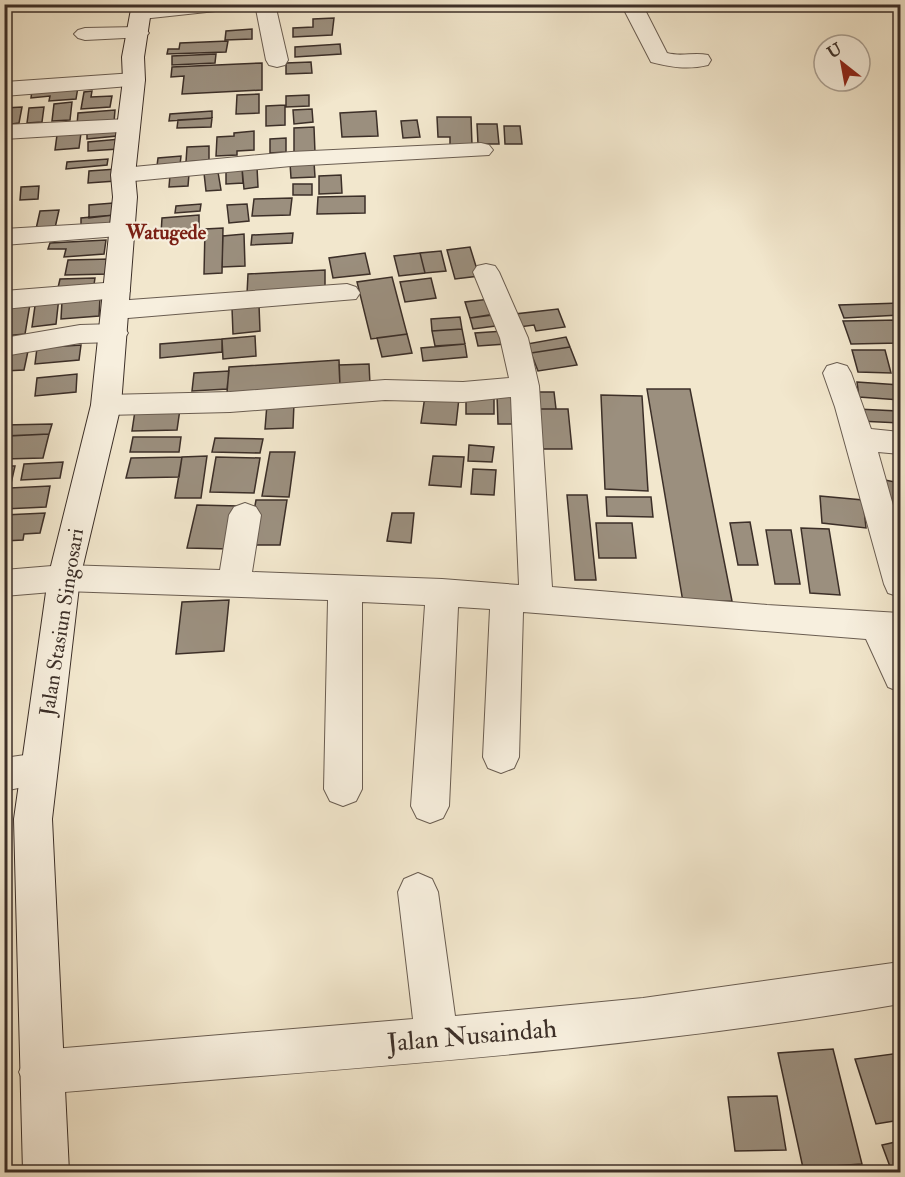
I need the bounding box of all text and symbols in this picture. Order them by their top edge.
north arrow [812,33,872,93]
text: U [824,39,846,63]
district label: Watugede [125,220,207,246]
street label: Jalan Stasiun Singosari [34,526,90,719]
street label: Jalan Nusaindah [385,1013,558,1059]

